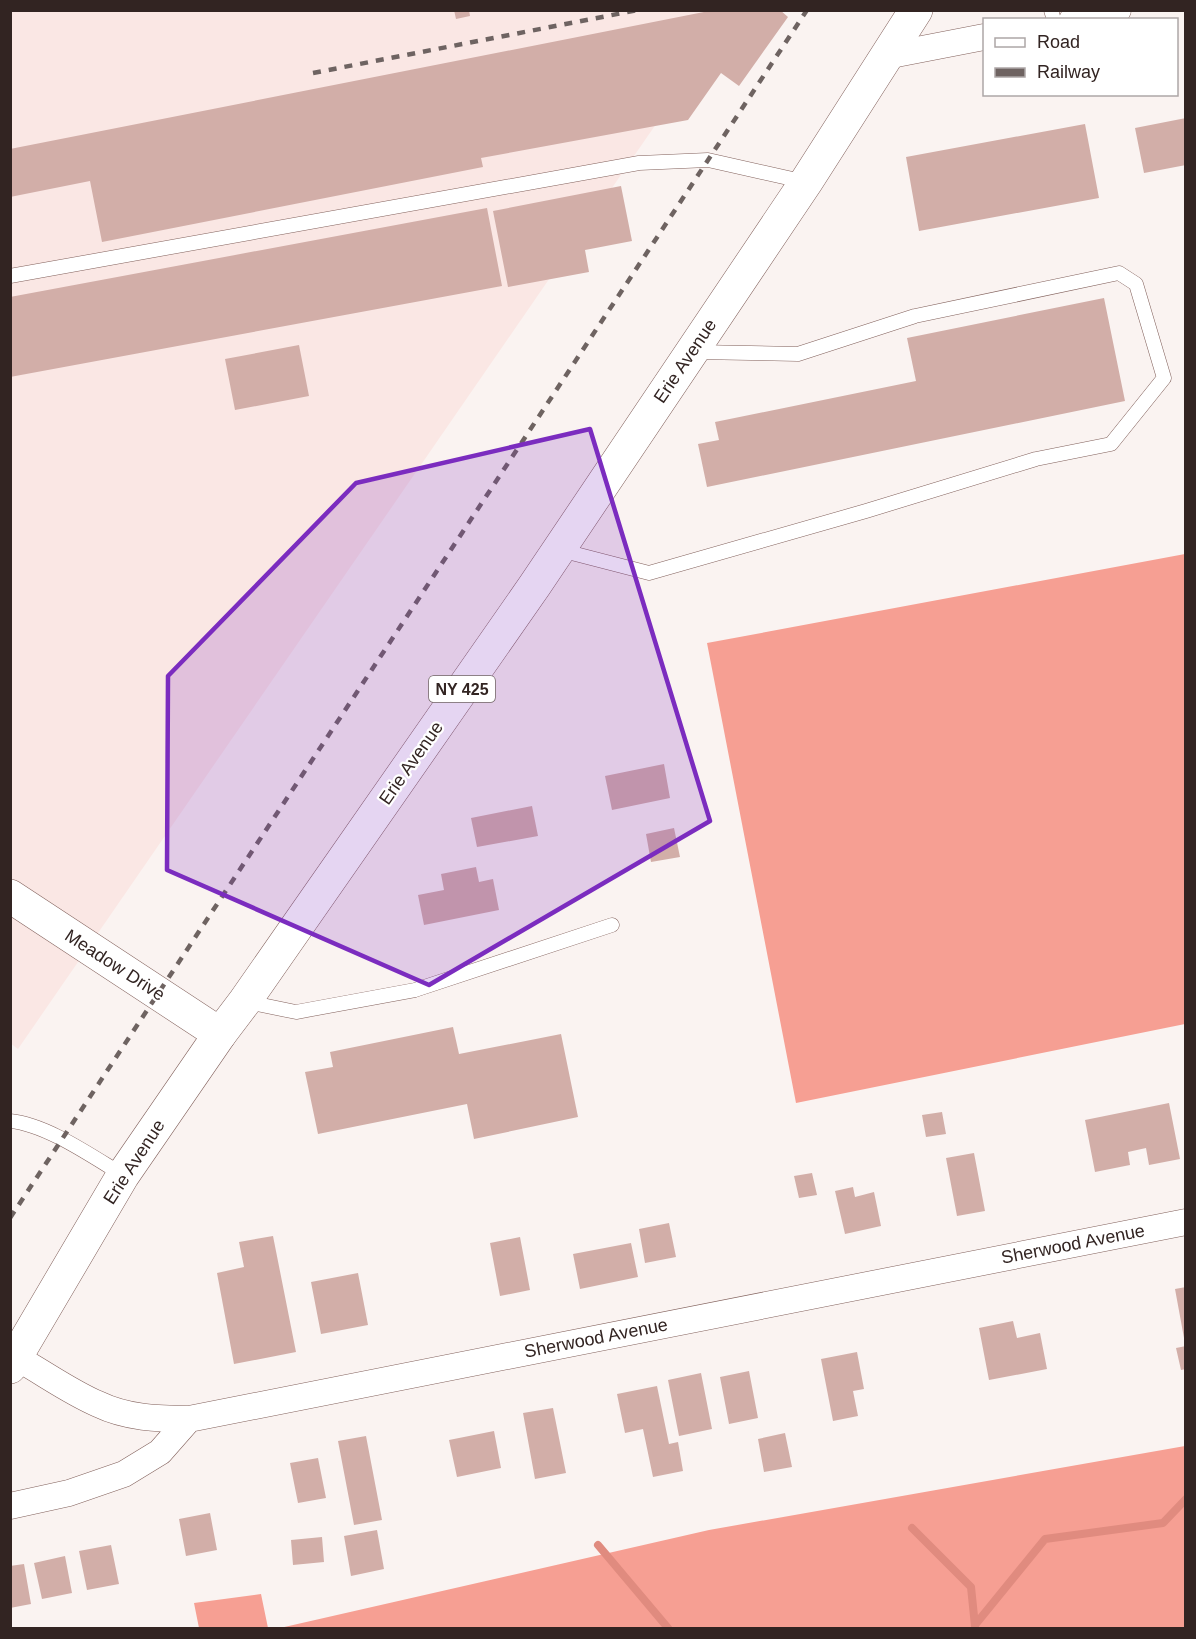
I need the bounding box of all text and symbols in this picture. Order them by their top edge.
legend [983,18,1178,96]
text: Road [1037,32,1080,52]
text: Railway [1037,62,1100,82]
street label: Erie Avenue [650,315,720,407]
road number: NY 425 [429,676,495,702]
street label: Erie Avenue [375,718,447,808]
street label: Meadow Drive [61,925,169,1005]
street label: Erie Avenue [99,1116,169,1208]
street label: Sherwood Avenue [1000,1220,1146,1268]
street label: Sherwood Avenue [523,1314,669,1362]

